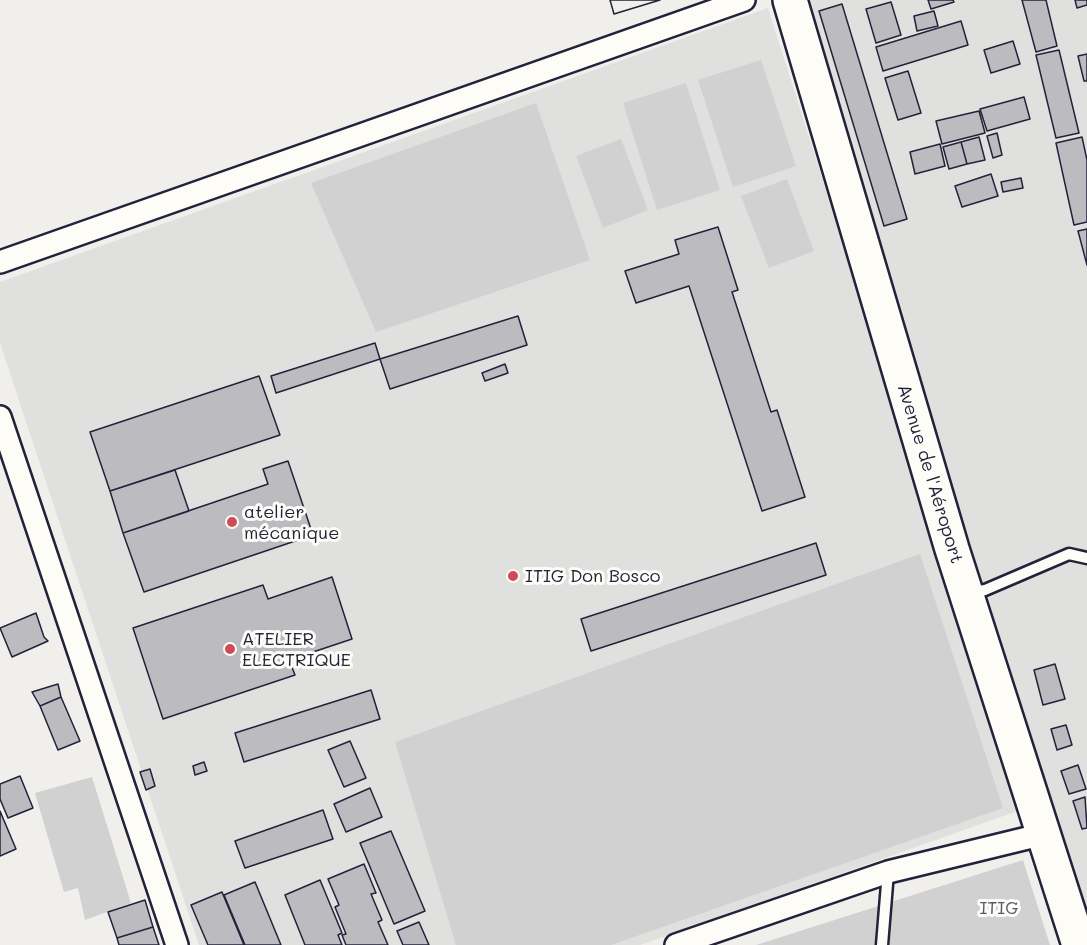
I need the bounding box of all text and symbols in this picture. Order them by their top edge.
street label: Avenue de l'Aéroport [892,382,968,566]
place label: atelier mécanique [244,501,339,544]
marker: atelier mécanique [225,515,239,529]
place label: ITIG Don Bosco [525,565,661,587]
marker: ITIG Don Bosco [506,569,520,583]
place label: ATELIER ELECTRIQUE [242,628,351,670]
marker: ATELIER ELECTRIQUE [223,642,237,656]
park label: ITIG [979,897,1019,919]

